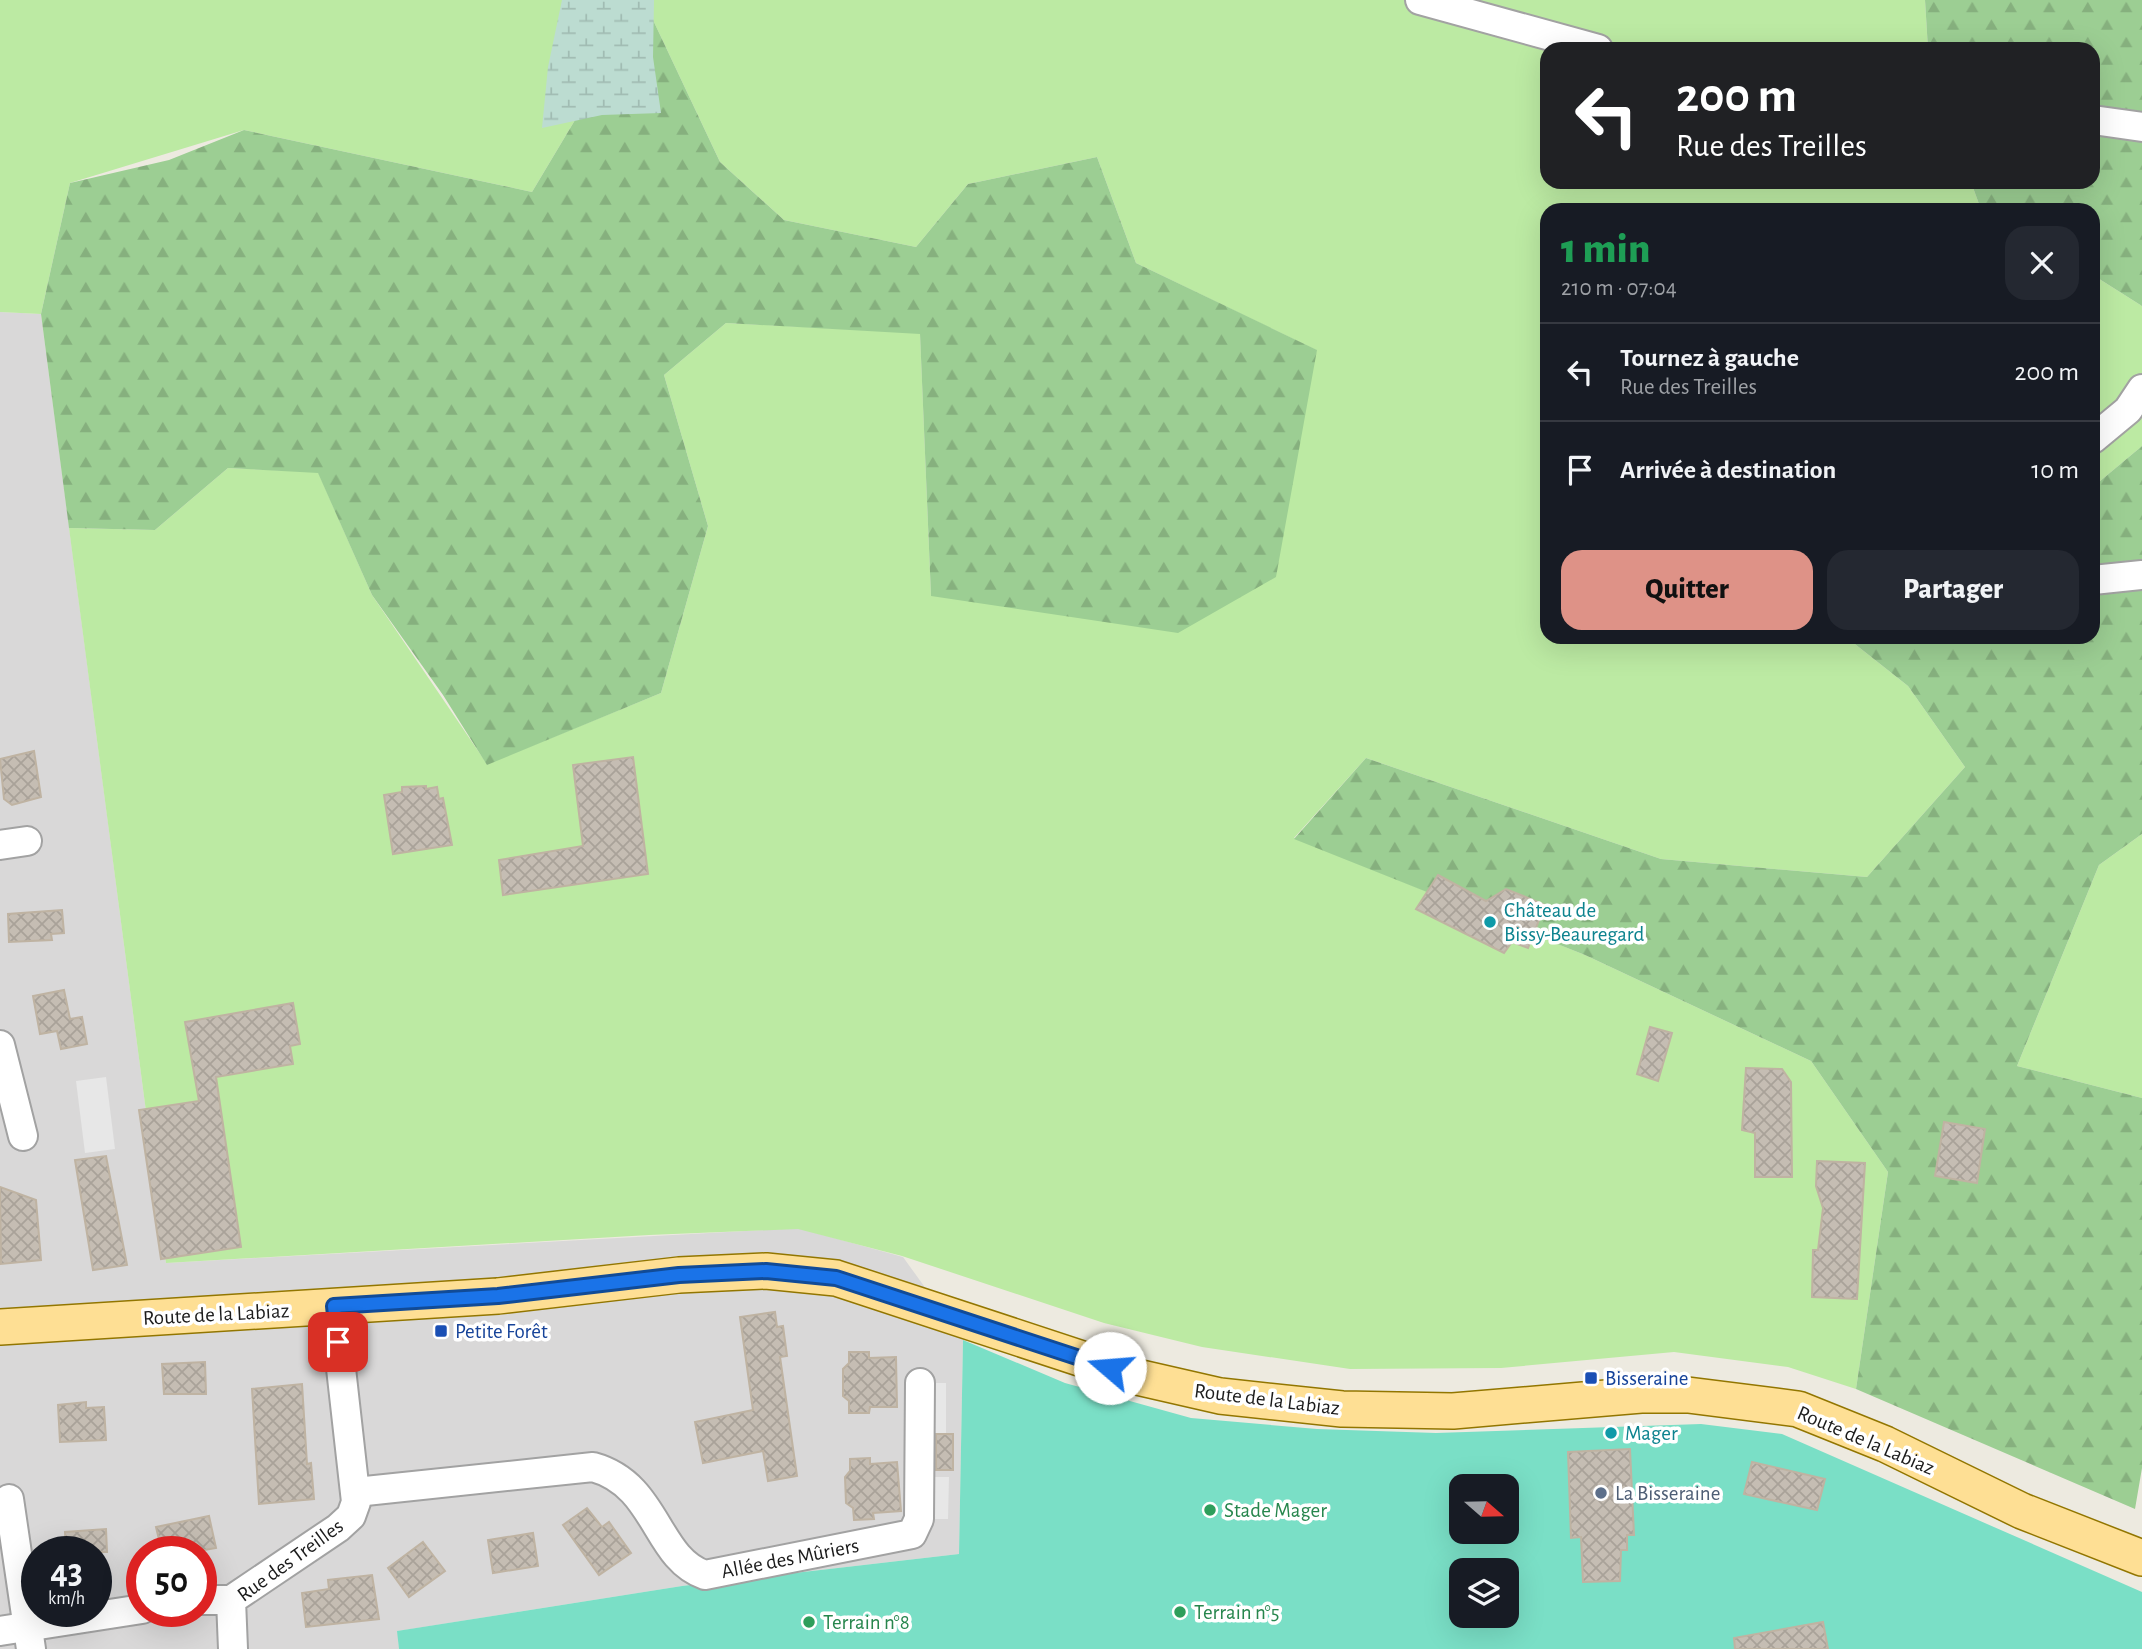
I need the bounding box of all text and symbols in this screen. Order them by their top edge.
icon: left [1561,70,1652,161]
text: 200 m [1676,72,1797,121]
text: Rue des Treilles [1676,130,1867,162]
button: close [2005,226,2079,300]
text: 1 min [1561,228,1650,270]
text: 210 m · 07:04 [1561,277,1677,300]
text: Tournez à gauche [1620,345,1799,371]
icon: left [1561,353,1599,391]
text: 200 m [2015,359,2079,385]
text: Rue des Treilles [1620,376,1757,399]
icon: arrive [1561,451,1599,489]
text: Arrivée à destination [1620,457,1836,483]
text: 10 m [2031,457,2079,483]
button: Quitter [1561,550,1813,630]
button: Partager [1827,550,2079,630]
place label: Château de Bissy-Beauregard [1504,900,1644,945]
marker: Château de Bissy-Beauregard [1482,914,1498,930]
street label: Route de la Labiaz [142,1300,290,1329]
pin [308,1312,368,1372]
place label: Petite Forêt [455,1321,548,1342]
icon: arrive [319,1323,357,1361]
marker: Petite Forêt [433,1323,449,1339]
position arrow [1073,1331,1147,1405]
place label: Bisseraine [1605,1368,1688,1389]
marker: Bisseraine [1583,1370,1599,1386]
street label: Route de la Labiaz [1193,1380,1341,1419]
street label: Route de la Labiaz [1794,1402,1937,1479]
place label: Mager [1625,1423,1678,1444]
marker: Mager [1603,1425,1619,1441]
north arrow [1449,1474,1519,1544]
map controls [1449,1474,1519,1628]
place label: La Bisseraine [1615,1483,1720,1504]
marker: La Bisseraine [1593,1485,1609,1501]
place label: Stade Mager [1224,1500,1327,1521]
marker: Stade Mager [1202,1502,1218,1518]
street label: Rue des Treilles [233,1515,347,1606]
street label: Allée des Mûriers [719,1535,861,1582]
speed limit sign: 50 [126,1536,217,1627]
text: 43 [50,1555,83,1590]
button: layers [1449,1558,1519,1628]
text: km/h [48,1590,85,1608]
place label: Terrain n°5 [1194,1602,1279,1623]
marker: Terrain n°5 [1172,1604,1188,1620]
place label: Terrain n°8 [823,1612,910,1633]
marker: Terrain n°8 [801,1614,817,1630]

